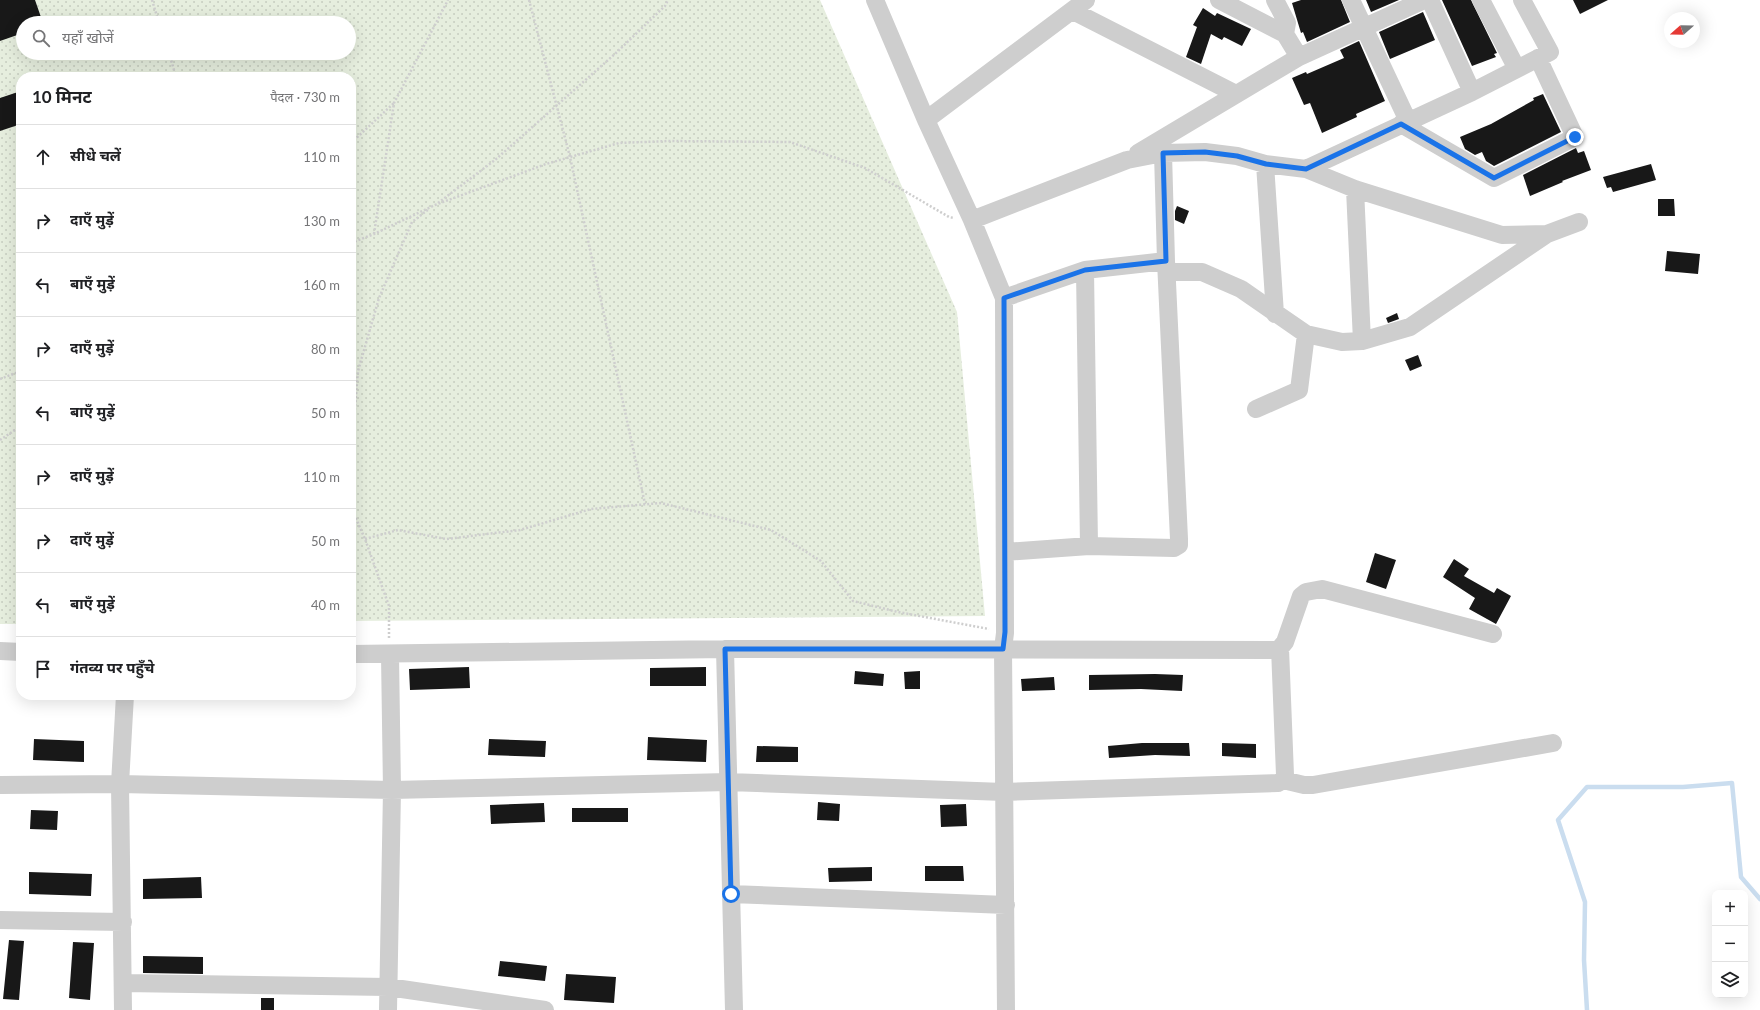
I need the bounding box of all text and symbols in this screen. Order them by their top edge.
north arrow [1664,12,1700,48]
search box [16,16,356,60]
icon: search [30,27,52,49]
text: यहाँ खोजें [62,28,114,46]
text: 10 मिनट [32,86,92,107]
text: पैदल · 730 m [270,89,340,105]
route end [1566,128,1584,146]
icon: ahead [32,146,54,168]
text: सीधे चलें [70,146,121,164]
text: 110 m [303,149,340,165]
icon: right [32,210,54,232]
text: दाएँ मुड़ें [70,210,114,228]
text: 130 m [303,213,340,229]
icon: left [32,274,54,296]
text: बाएँ मुड़ें [70,274,115,292]
text: 160 m [303,277,340,293]
icon: right [32,338,54,360]
text: दाएँ मुड़ें [70,338,114,356]
text: 80 m [311,341,340,357]
icon: left [32,402,54,424]
text: बाएँ मुड़ें [70,402,115,420]
text: 50 m [311,405,340,421]
icon: right [32,466,54,488]
text: दाएँ मुड़ें [70,466,114,484]
text: 110 m [303,469,340,485]
icon: right [32,530,54,552]
text: दाएँ मुड़ें [70,530,114,548]
text: 50 m [311,533,340,549]
icon: left [32,594,54,616]
text: बाएँ मुड़ें [70,594,115,612]
text: 40 m [311,597,340,613]
icon: arrive [32,658,54,680]
text: गंतव्य पर पहुँचे [70,658,154,676]
route start [722,885,740,903]
map controls [1712,890,1748,998]
button: + [1712,890,1748,926]
button: − [1712,926,1748,962]
button: layers [1712,962,1748,998]

